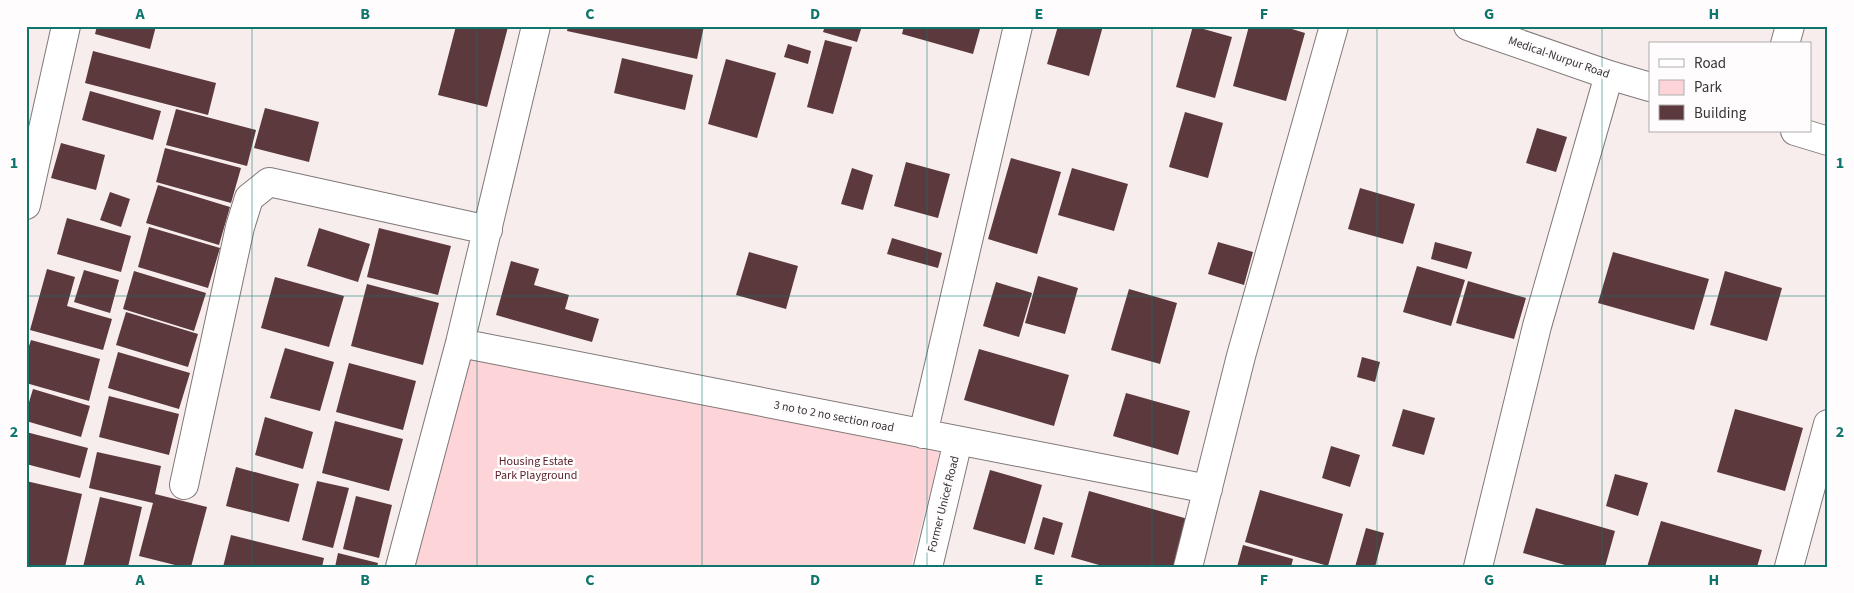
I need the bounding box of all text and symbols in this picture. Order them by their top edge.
text: A [134,3,145,25]
text: B [360,3,370,25]
text: C [585,3,595,25]
text: D [810,3,820,25]
text: E [1035,3,1043,25]
text: F [1260,3,1268,25]
text: G [1484,3,1494,25]
text: H [1709,3,1719,25]
street label: Medical-Nurpur Road [1506,32,1612,83]
legend [1649,42,1812,132]
text: Road [1694,53,1726,74]
text: Park [1694,77,1723,98]
text: Building [1694,103,1747,124]
text: 1 [10,152,18,174]
text: 1 [1836,152,1844,174]
street label: 3 no to 2 no section road [772,396,896,437]
text: 2 [10,421,18,443]
text: 2 [1836,421,1844,443]
park label: Housing Estate Park Playground [495,453,577,484]
street label: Former Unicef Road [923,454,964,554]
text: A [134,569,145,591]
text: B [360,569,370,591]
text: C [585,569,595,591]
text: D [810,569,820,591]
text: E [1035,569,1043,591]
text: F [1260,569,1268,591]
text: G [1484,569,1494,591]
text: H [1709,569,1719,591]

